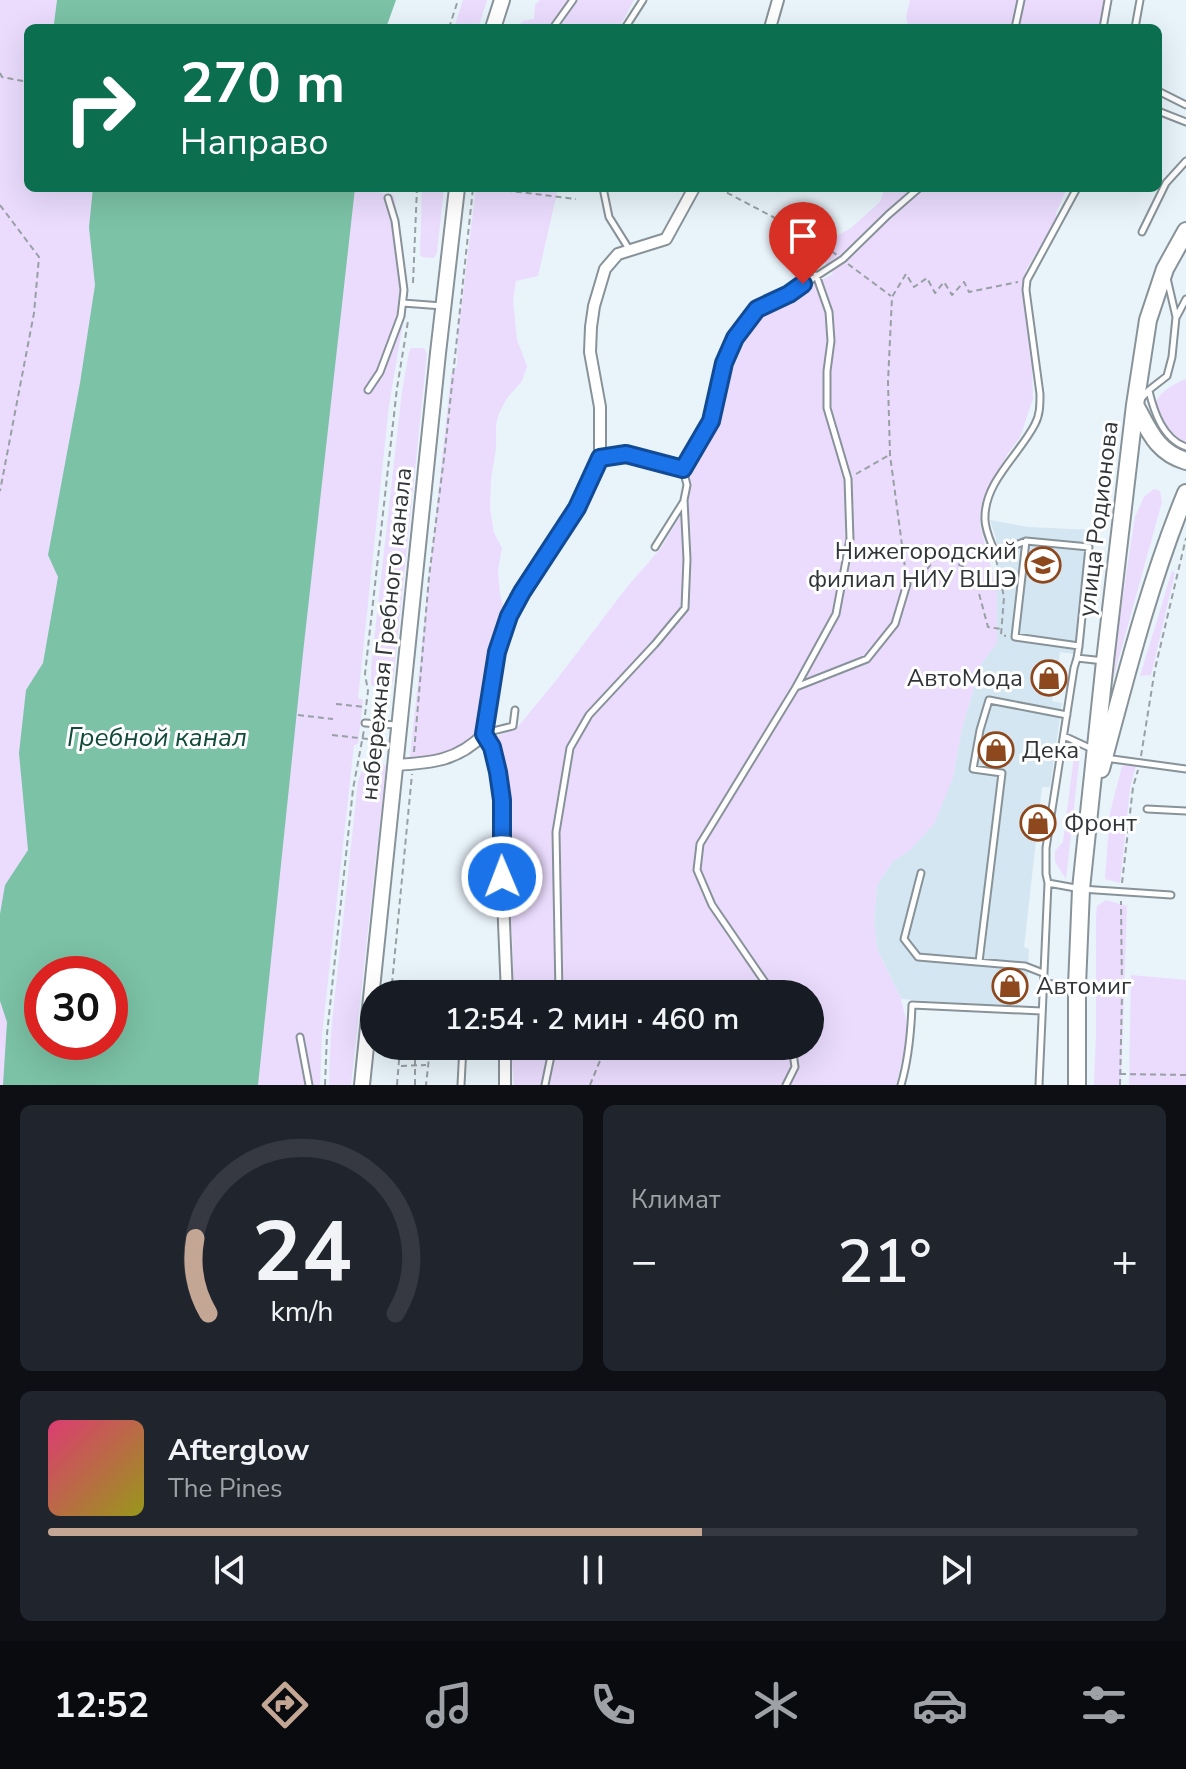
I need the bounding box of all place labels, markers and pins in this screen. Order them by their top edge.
pin [769,202,837,284]
place label: Нижегородский филиал НИУ ВШЭ [808,535,1017,595]
school or university icon: Нижегородский филиал НИУ ВШЭ [1024,546,1062,584]
shop icon: АвтоМода [1030,659,1068,697]
place label: АвтоМода [907,662,1023,694]
shop icon: Дека [977,731,1015,769]
place label: Дека [1022,734,1079,766]
shop icon: Фронт [1019,804,1057,842]
place label: Фронт [1064,807,1137,839]
shop icon: Автомиг [991,967,1029,1005]
place label: Автомиг [1036,970,1132,1002]

